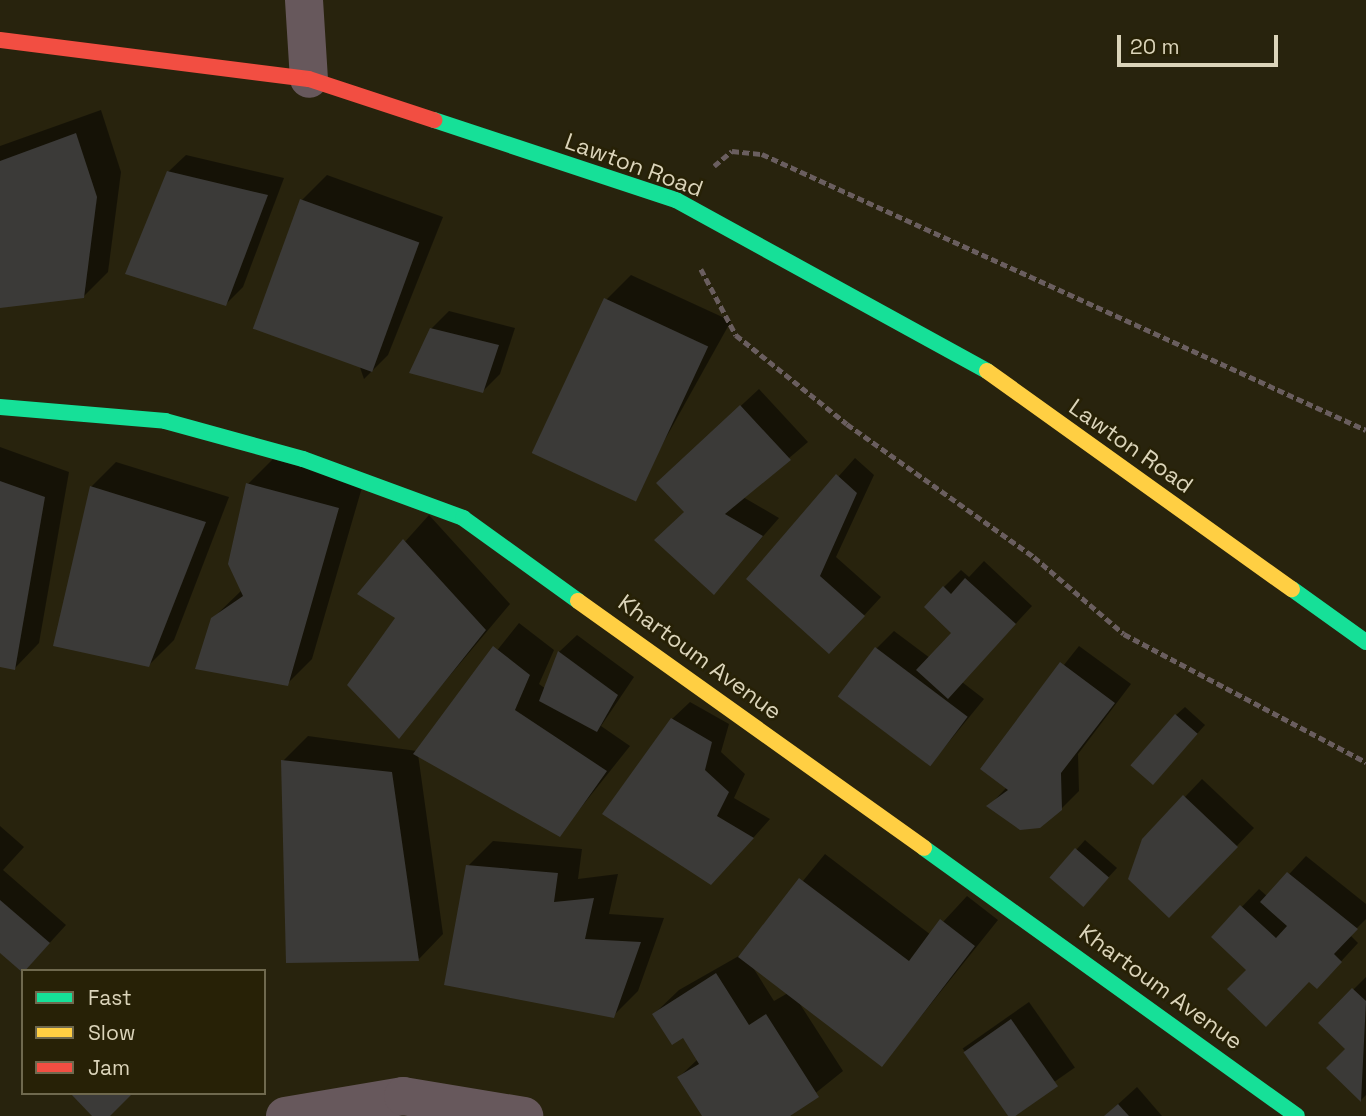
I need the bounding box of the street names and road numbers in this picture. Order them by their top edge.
street label: Lawton Road [561,127,707,203]
street label: Lawton Road [1064,393,1198,499]
street label: Khartoum Avenue [613,588,787,726]
street label: Khartoum Avenue [1074,918,1248,1056]

